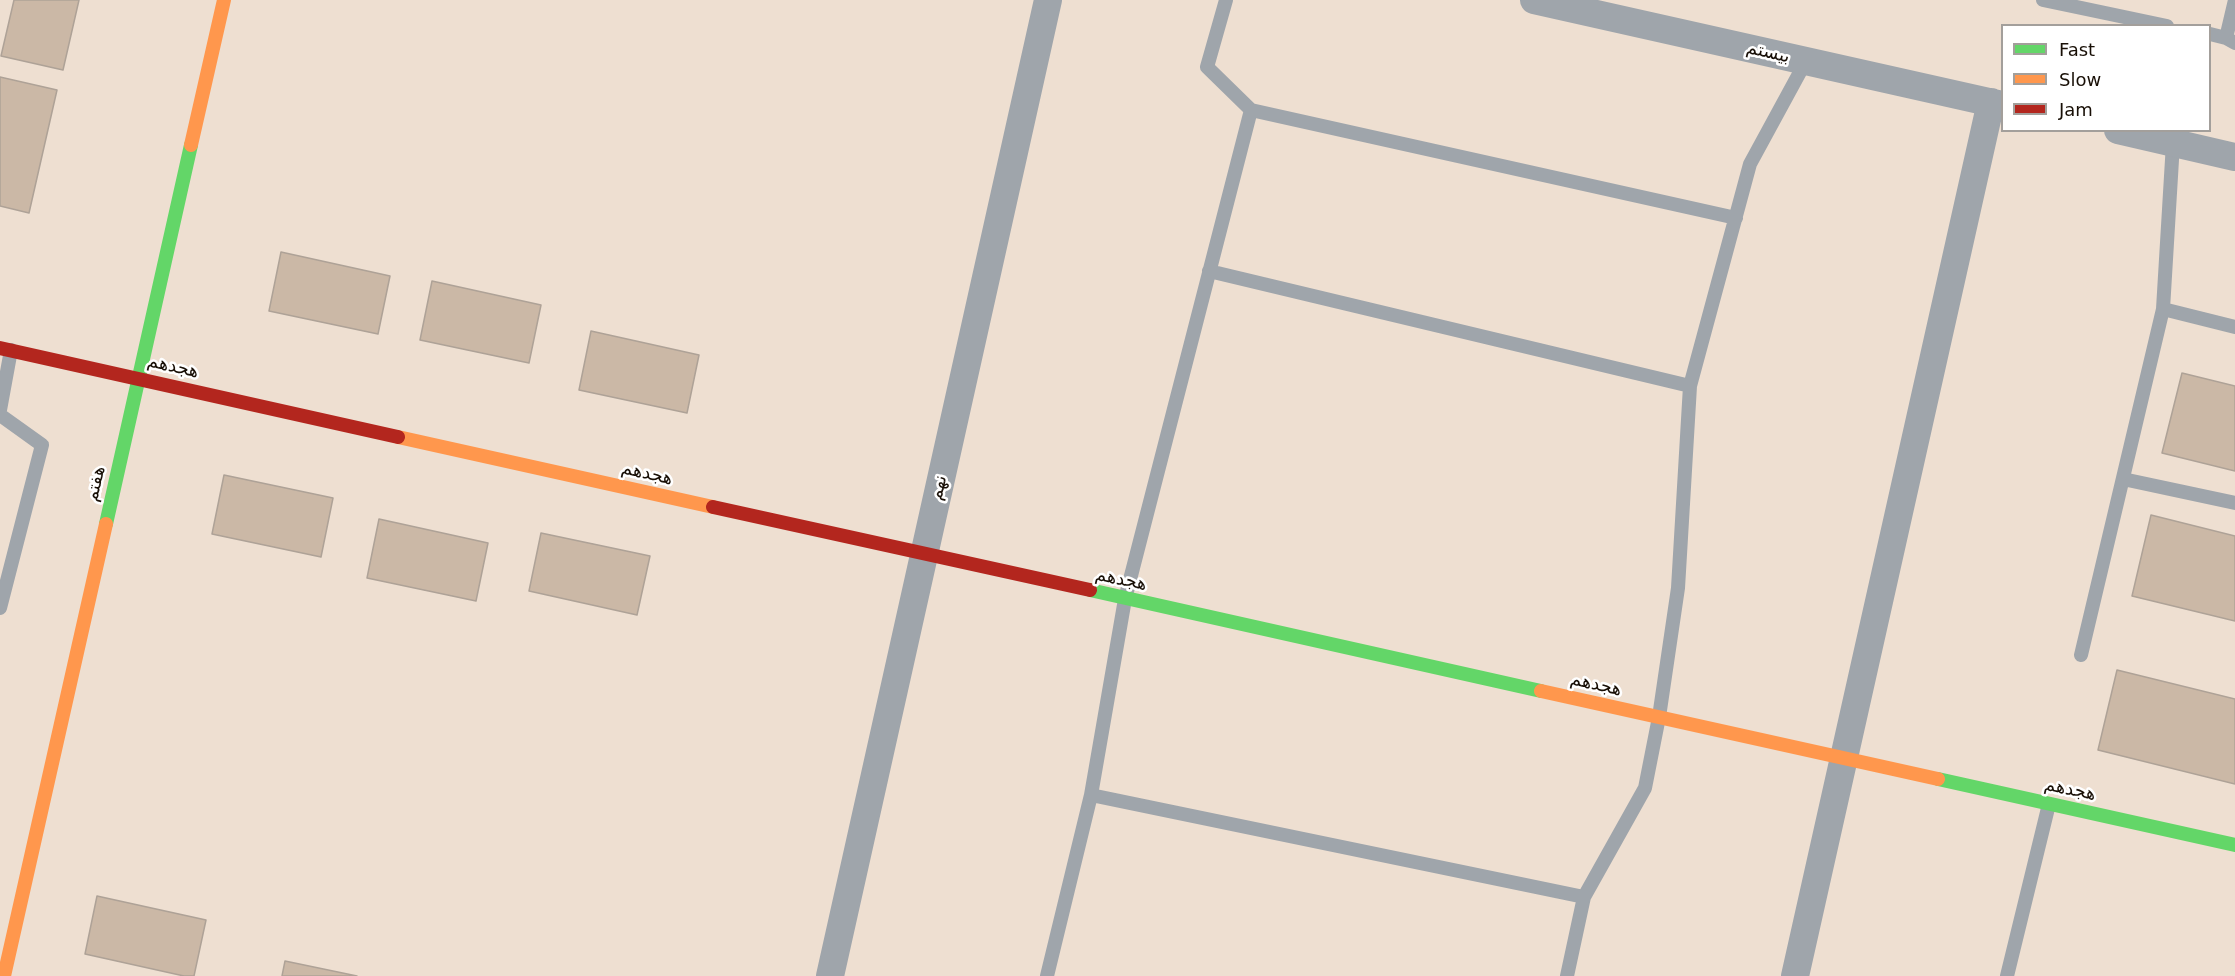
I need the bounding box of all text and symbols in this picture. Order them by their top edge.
legend [2001,24,2211,132]
street label: بیستم [1744,38,1792,68]
text: Fast [2059,39,2095,60]
text: Slow [2059,69,2101,90]
text: Jam [2059,99,2093,120]
street label: هجدهم [145,351,201,383]
street label: هجدهم [619,458,675,490]
street label: هفتم [81,464,111,504]
street label: نهم [926,473,952,503]
street label: هجدهم [1093,564,1149,596]
street label: هجدهم [1568,669,1624,701]
street label: هجدهم [2042,774,2098,806]

